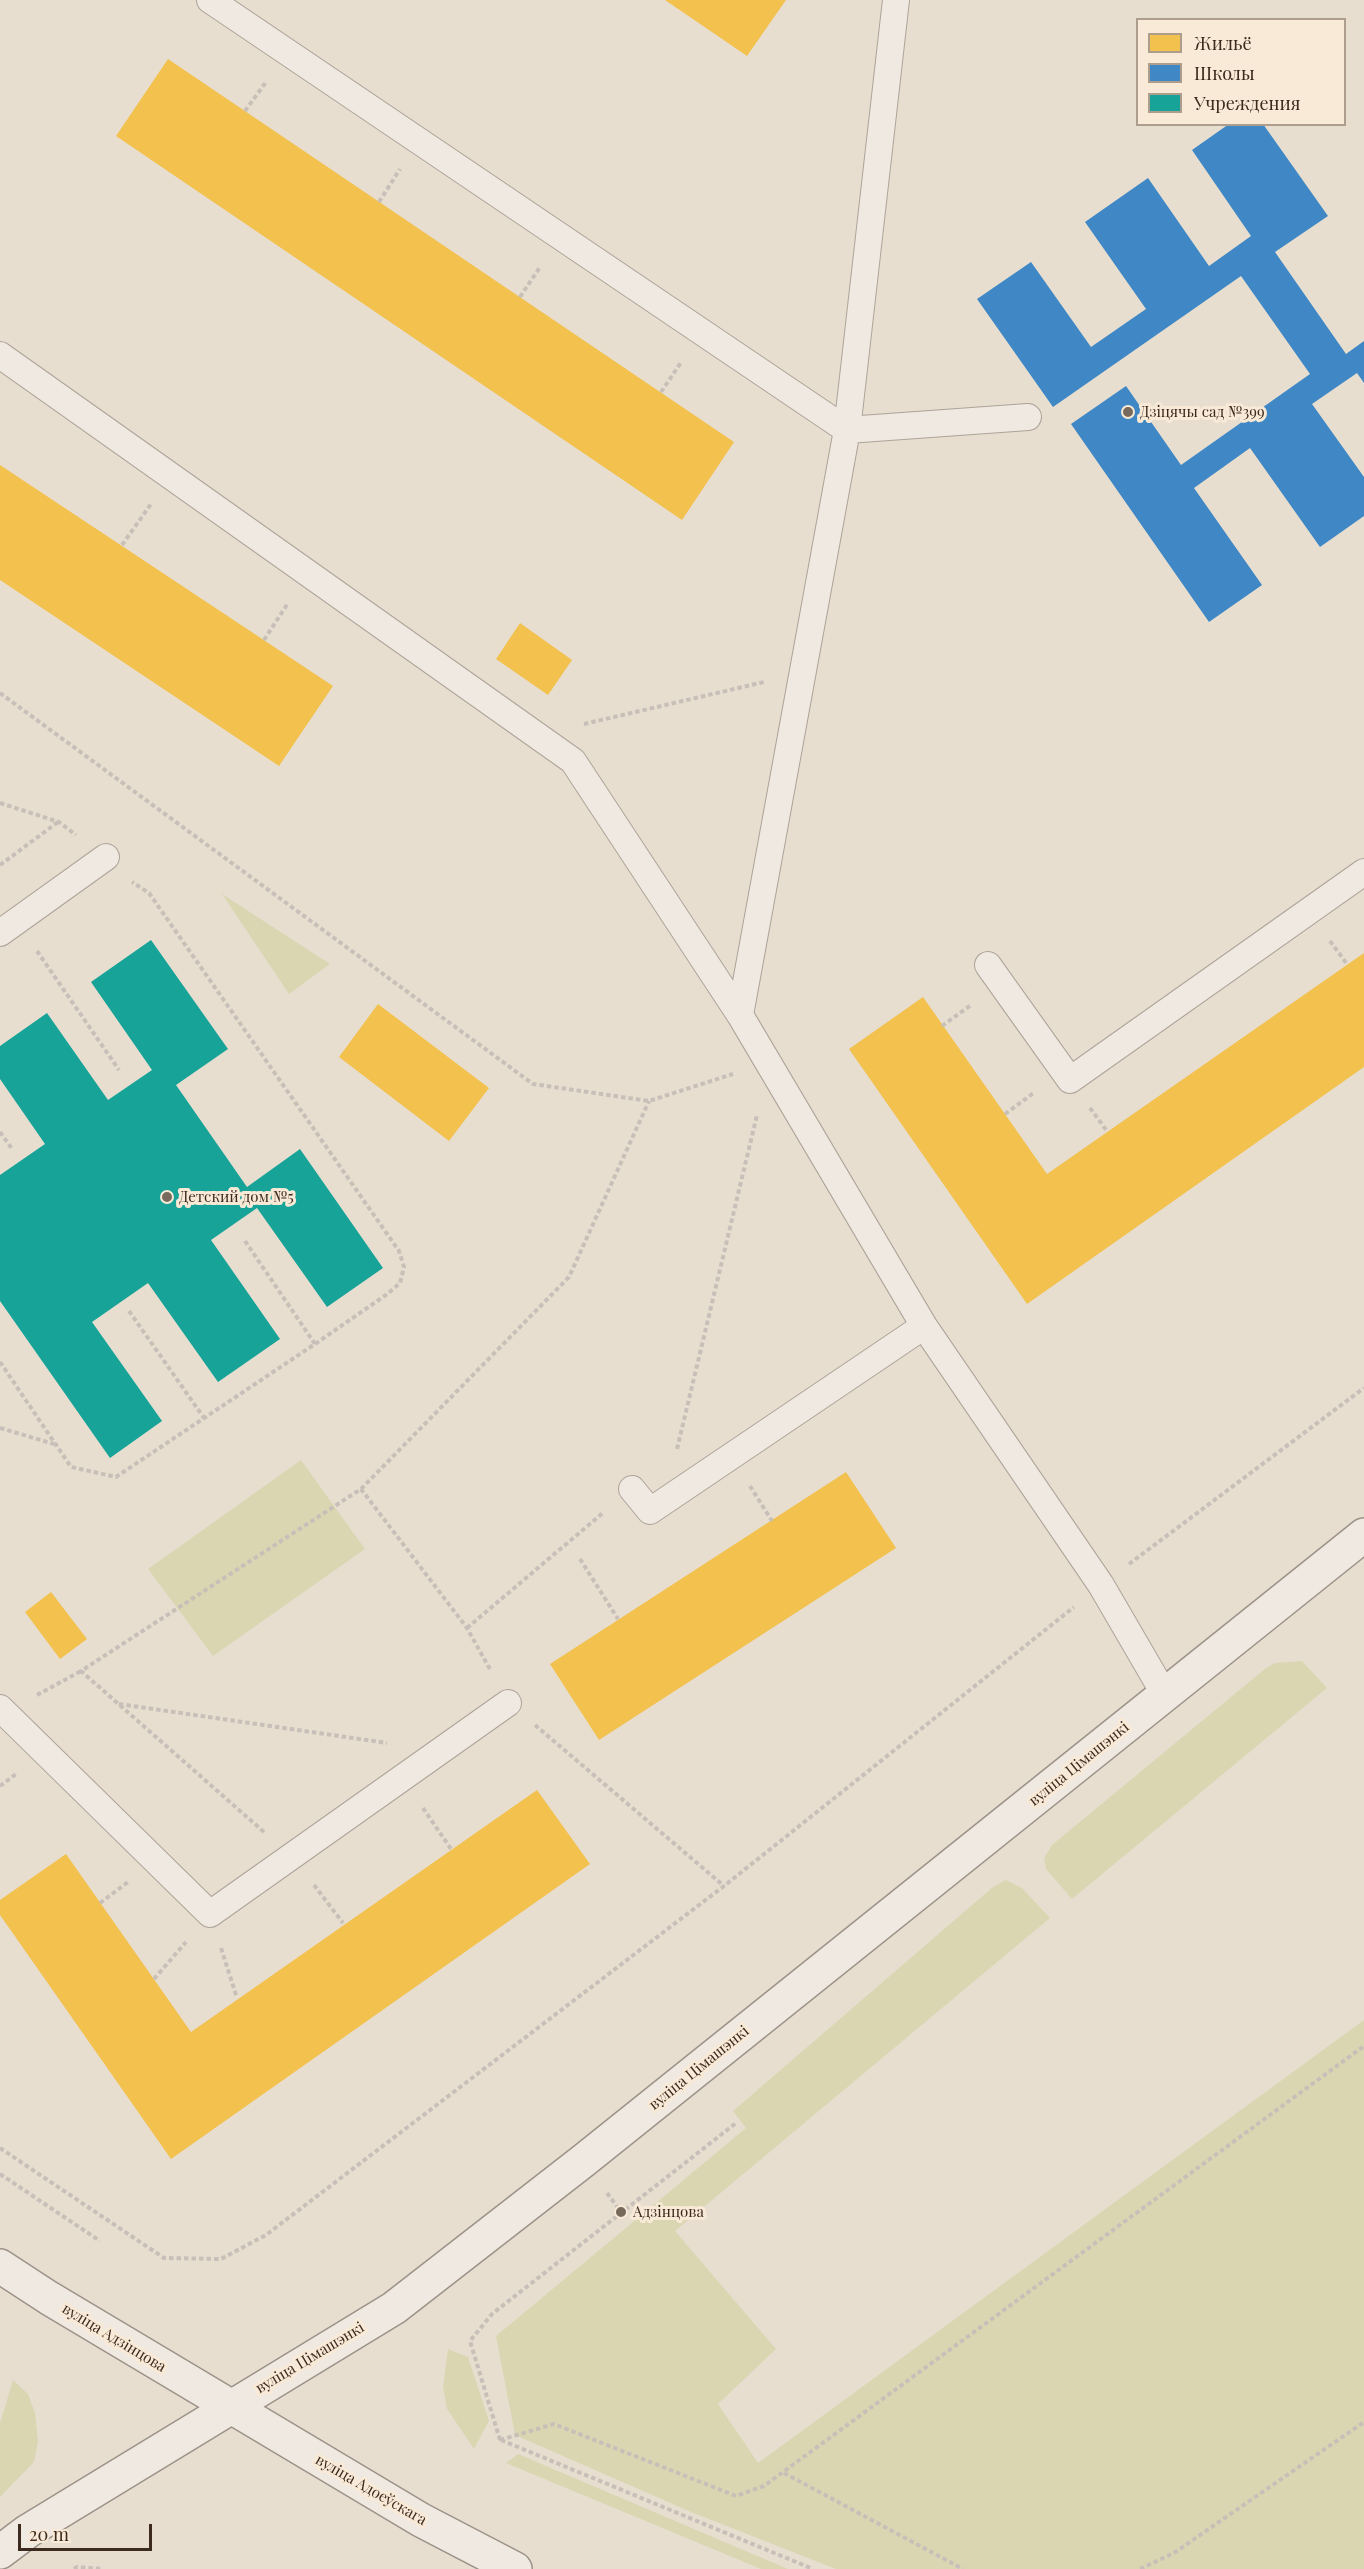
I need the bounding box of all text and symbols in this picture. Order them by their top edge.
legend [1136,18,1346,126]
text: Жильё [1194,31,1252,55]
text: Школы [1194,61,1255,85]
text: Учреждения [1194,91,1300,115]
place label: Дзіцячы сад №399 [1140,403,1265,421]
marker: Дзіцячы сад №399 [1121,405,1135,419]
place label: Детский дом №5 [179,1188,294,1206]
marker: Детский дом №5 [160,1190,174,1204]
street label: вуліца Цімашэнкі [1025,1718,1133,1810]
street label: вуліца Цімашэнкі [645,2022,753,2114]
place label: Адзінцова [633,2203,704,2221]
marker: Адзінцова [614,2205,628,2219]
street label: вуліца Адзінцова [59,2300,169,2376]
street label: вуліца Цімашэнкі [252,2318,368,2398]
street label: вуліца Адоеўскага [312,2451,430,2529]
scale bar [21,2512,154,2550]
text: 20 m [29,2522,69,2546]

